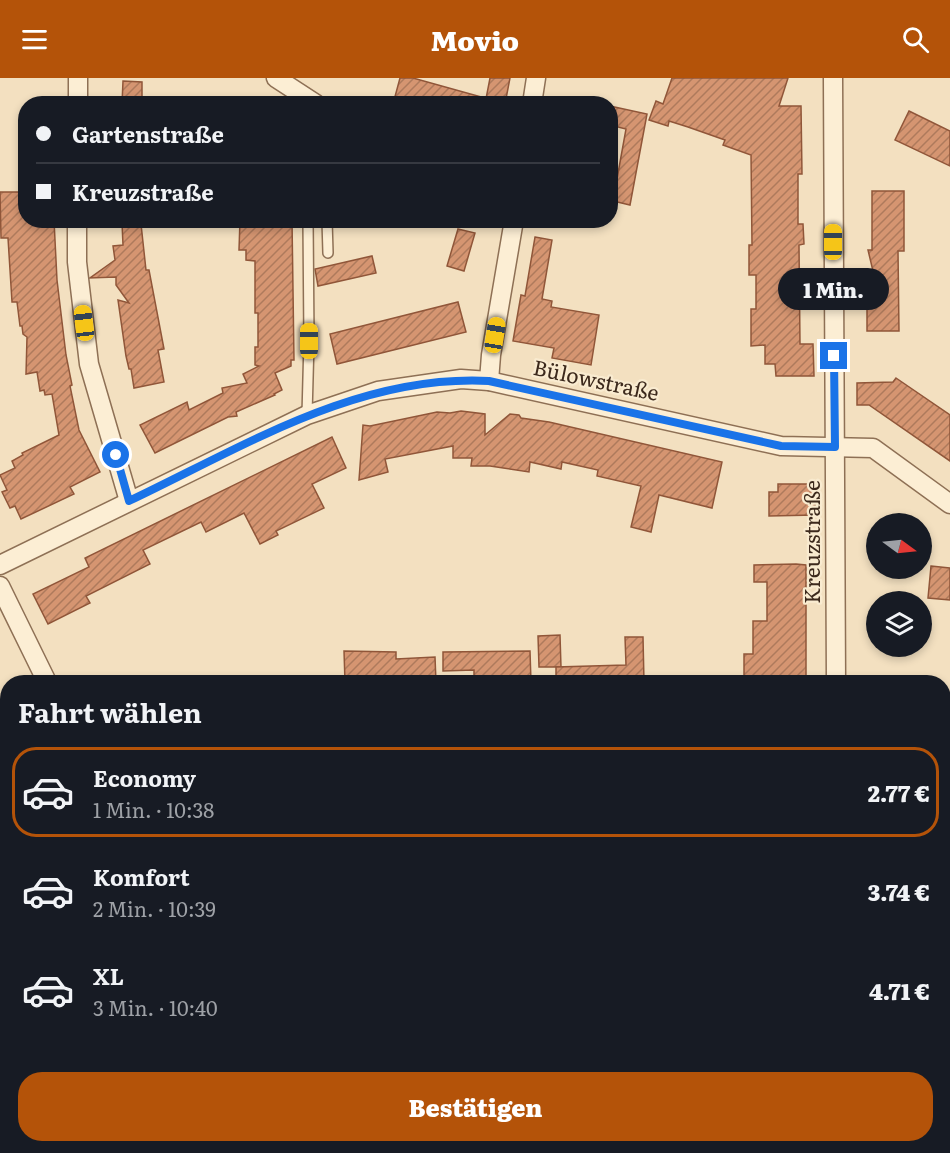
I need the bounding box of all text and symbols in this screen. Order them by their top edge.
text: Movio [431,19,519,59]
icon: menu [18,23,51,56]
icon: search [899,23,932,56]
text: Gartenstraße [72,117,224,150]
text: Kreuzstraße [72,175,214,208]
car [824,224,842,260]
callout: 1 Min. [778,269,890,311]
text: 1 Min. [803,274,864,304]
car [73,304,95,342]
car [483,316,507,354]
car [300,323,318,359]
route end [820,342,847,369]
street label: Bülowstraße [531,350,662,407]
route start [102,441,129,468]
street label: Kreuzstraße [795,480,826,604]
north arrow [866,513,932,579]
map controls [866,513,932,657]
button: layers [866,591,932,657]
text: Fahrt wählen [18,691,202,731]
text: Economy [93,761,196,794]
icon: car [21,765,75,819]
text: 2.77 € [868,776,930,809]
text: 1 Min. · 10:38 [93,794,214,824]
text: Komfort [93,860,190,893]
icon: car [21,864,75,918]
text: 3.74 € [868,875,930,908]
text: 2 Min. · 10:39 [93,893,216,923]
text: XL [93,959,124,992]
icon: car [21,963,75,1017]
text: 4.71 € [869,974,930,1007]
text: 3 Min. · 10:40 [93,992,217,1022]
button: Bestätigen [18,1072,933,1141]

